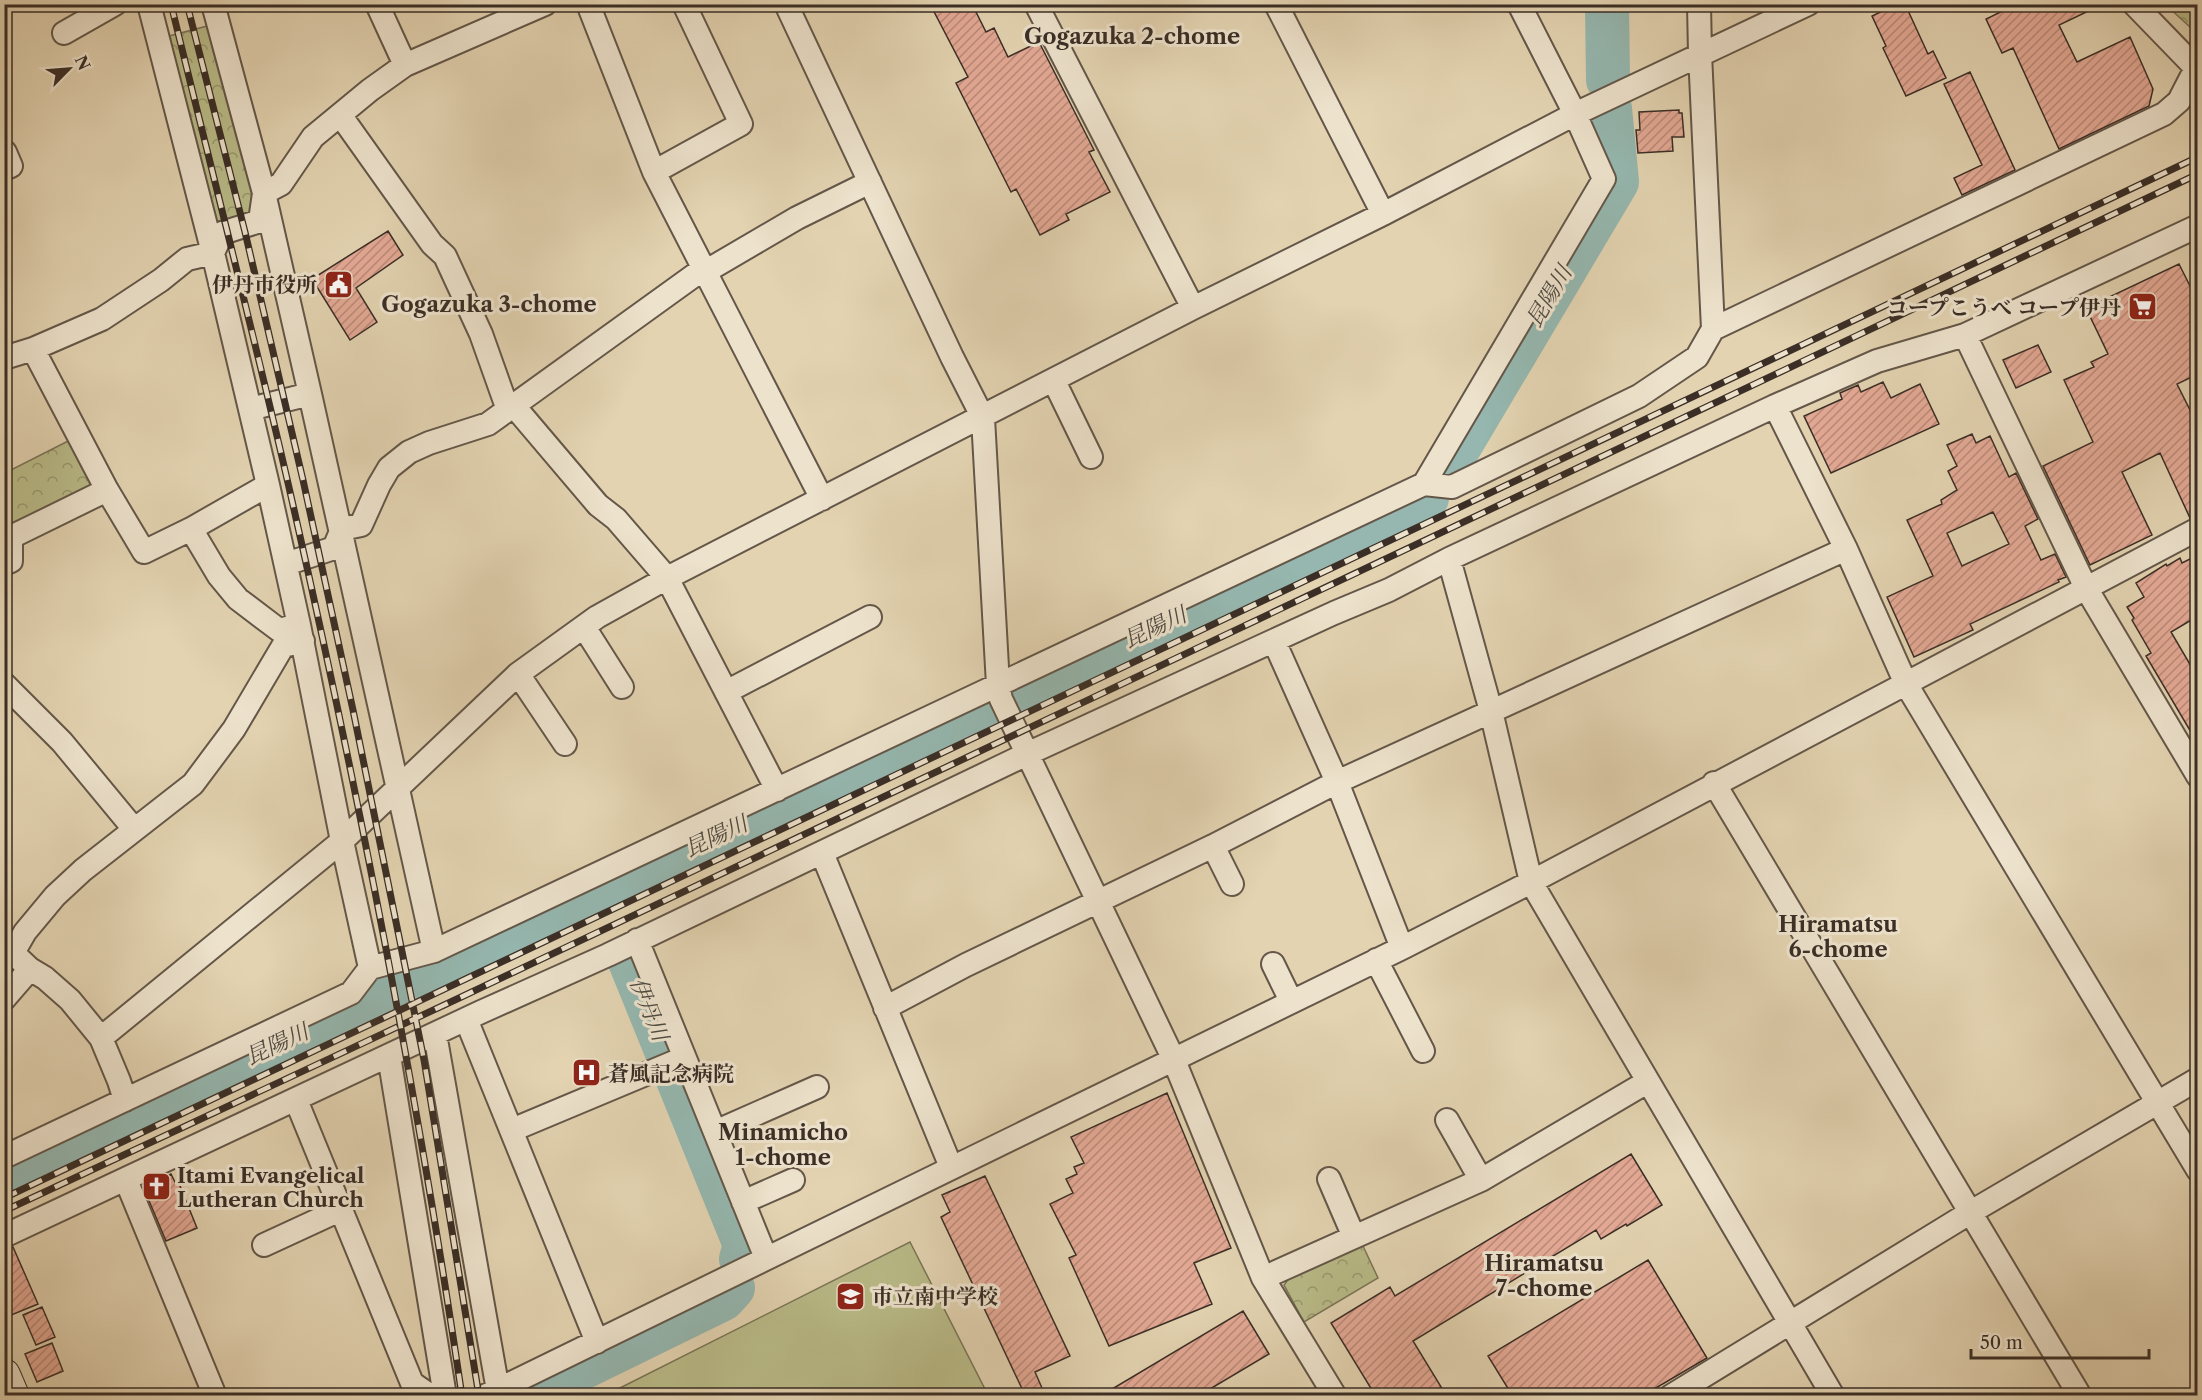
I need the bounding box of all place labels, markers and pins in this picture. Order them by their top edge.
public building icon: 伊丹市役所 [322,268,354,300]
place label: 伊丹市役所 [212,272,317,297]
supermarket icon: コープこうべ コープ伊丹 [2126,291,2158,323]
place label: コープこうべ コープ伊丹 [1887,295,2121,320]
hospital icon: 蒼風記念病院 [571,1057,603,1089]
place label: 蒼風記念病院 [608,1061,734,1086]
place label: Itami Evangelical Lutheran Church [177,1163,364,1212]
church icon: Itami Evangelical Lutheran Church [140,1171,172,1203]
school or university icon: 市立南中学校 [835,1280,867,1312]
place label: 市立南中学校 [872,1284,998,1309]

